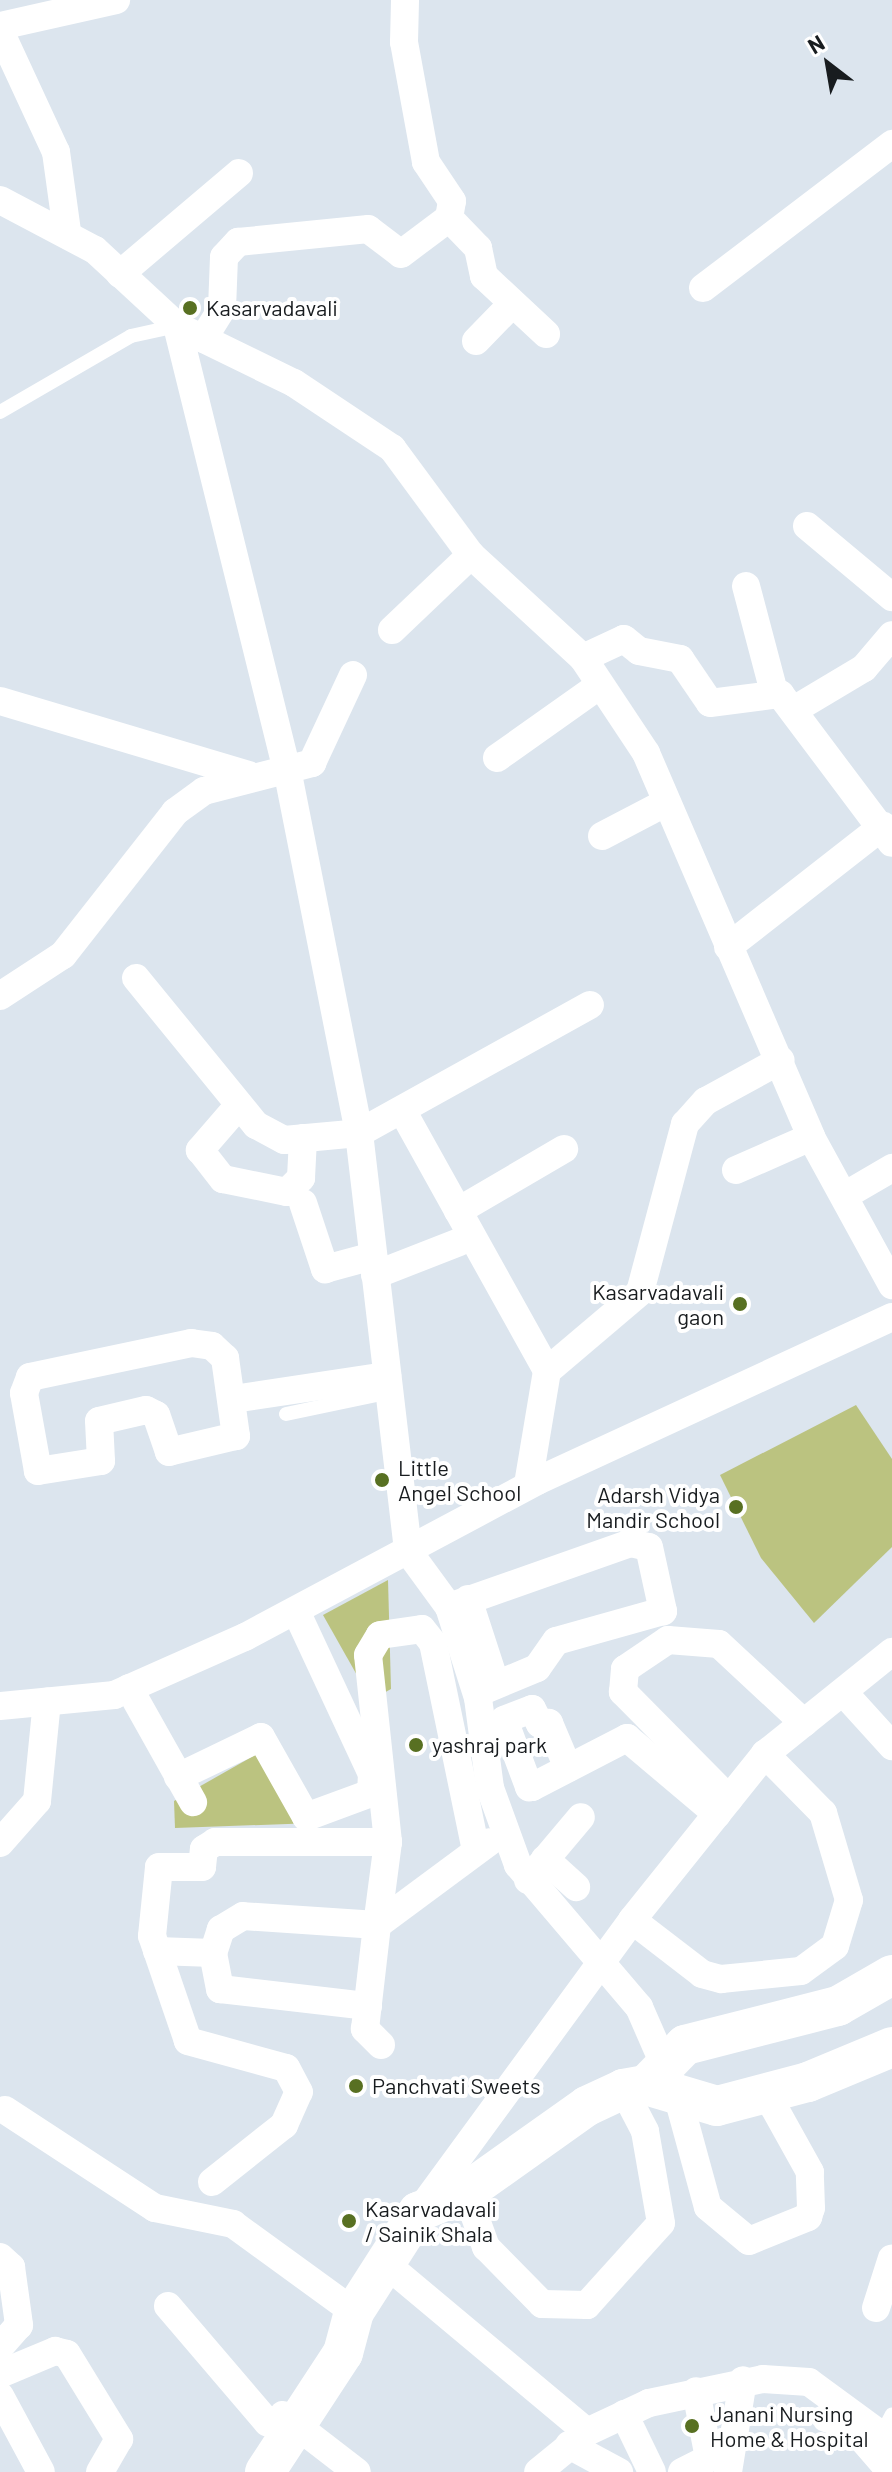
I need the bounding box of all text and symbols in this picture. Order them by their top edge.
north arrow [788,24,868,104]
text: N [803,29,829,58]
place label: Kasarvadavali [206,295,338,321]
marker: Kasarvadavali [181,299,199,317]
place label: Kasarvadavali gaon [592,1278,724,1330]
marker: Kasarvadavali gaon [731,1295,749,1313]
place label: Little Angel School [398,1454,521,1506]
marker: Little Angel School [373,1471,391,1489]
place label: Adarsh Vidya Mandir School [586,1481,720,1532]
marker: Adarsh Vidya Mandir School [727,1498,745,1516]
place label: yashraj park [432,1732,547,1758]
marker: yashraj park [407,1736,425,1754]
place label: Panchvati Sweets [372,2073,541,2099]
marker: Panchvati Sweets [347,2077,365,2095]
place label: Kasarvadavali / Sainik Shala [365,2195,497,2246]
marker: Kasarvadavali / Sainik Shala [340,2212,358,2230]
place label: Janani Nursing Home & Hospital [710,2400,868,2452]
marker: Janani Nursing Home & Hospital [681,2415,703,2437]

